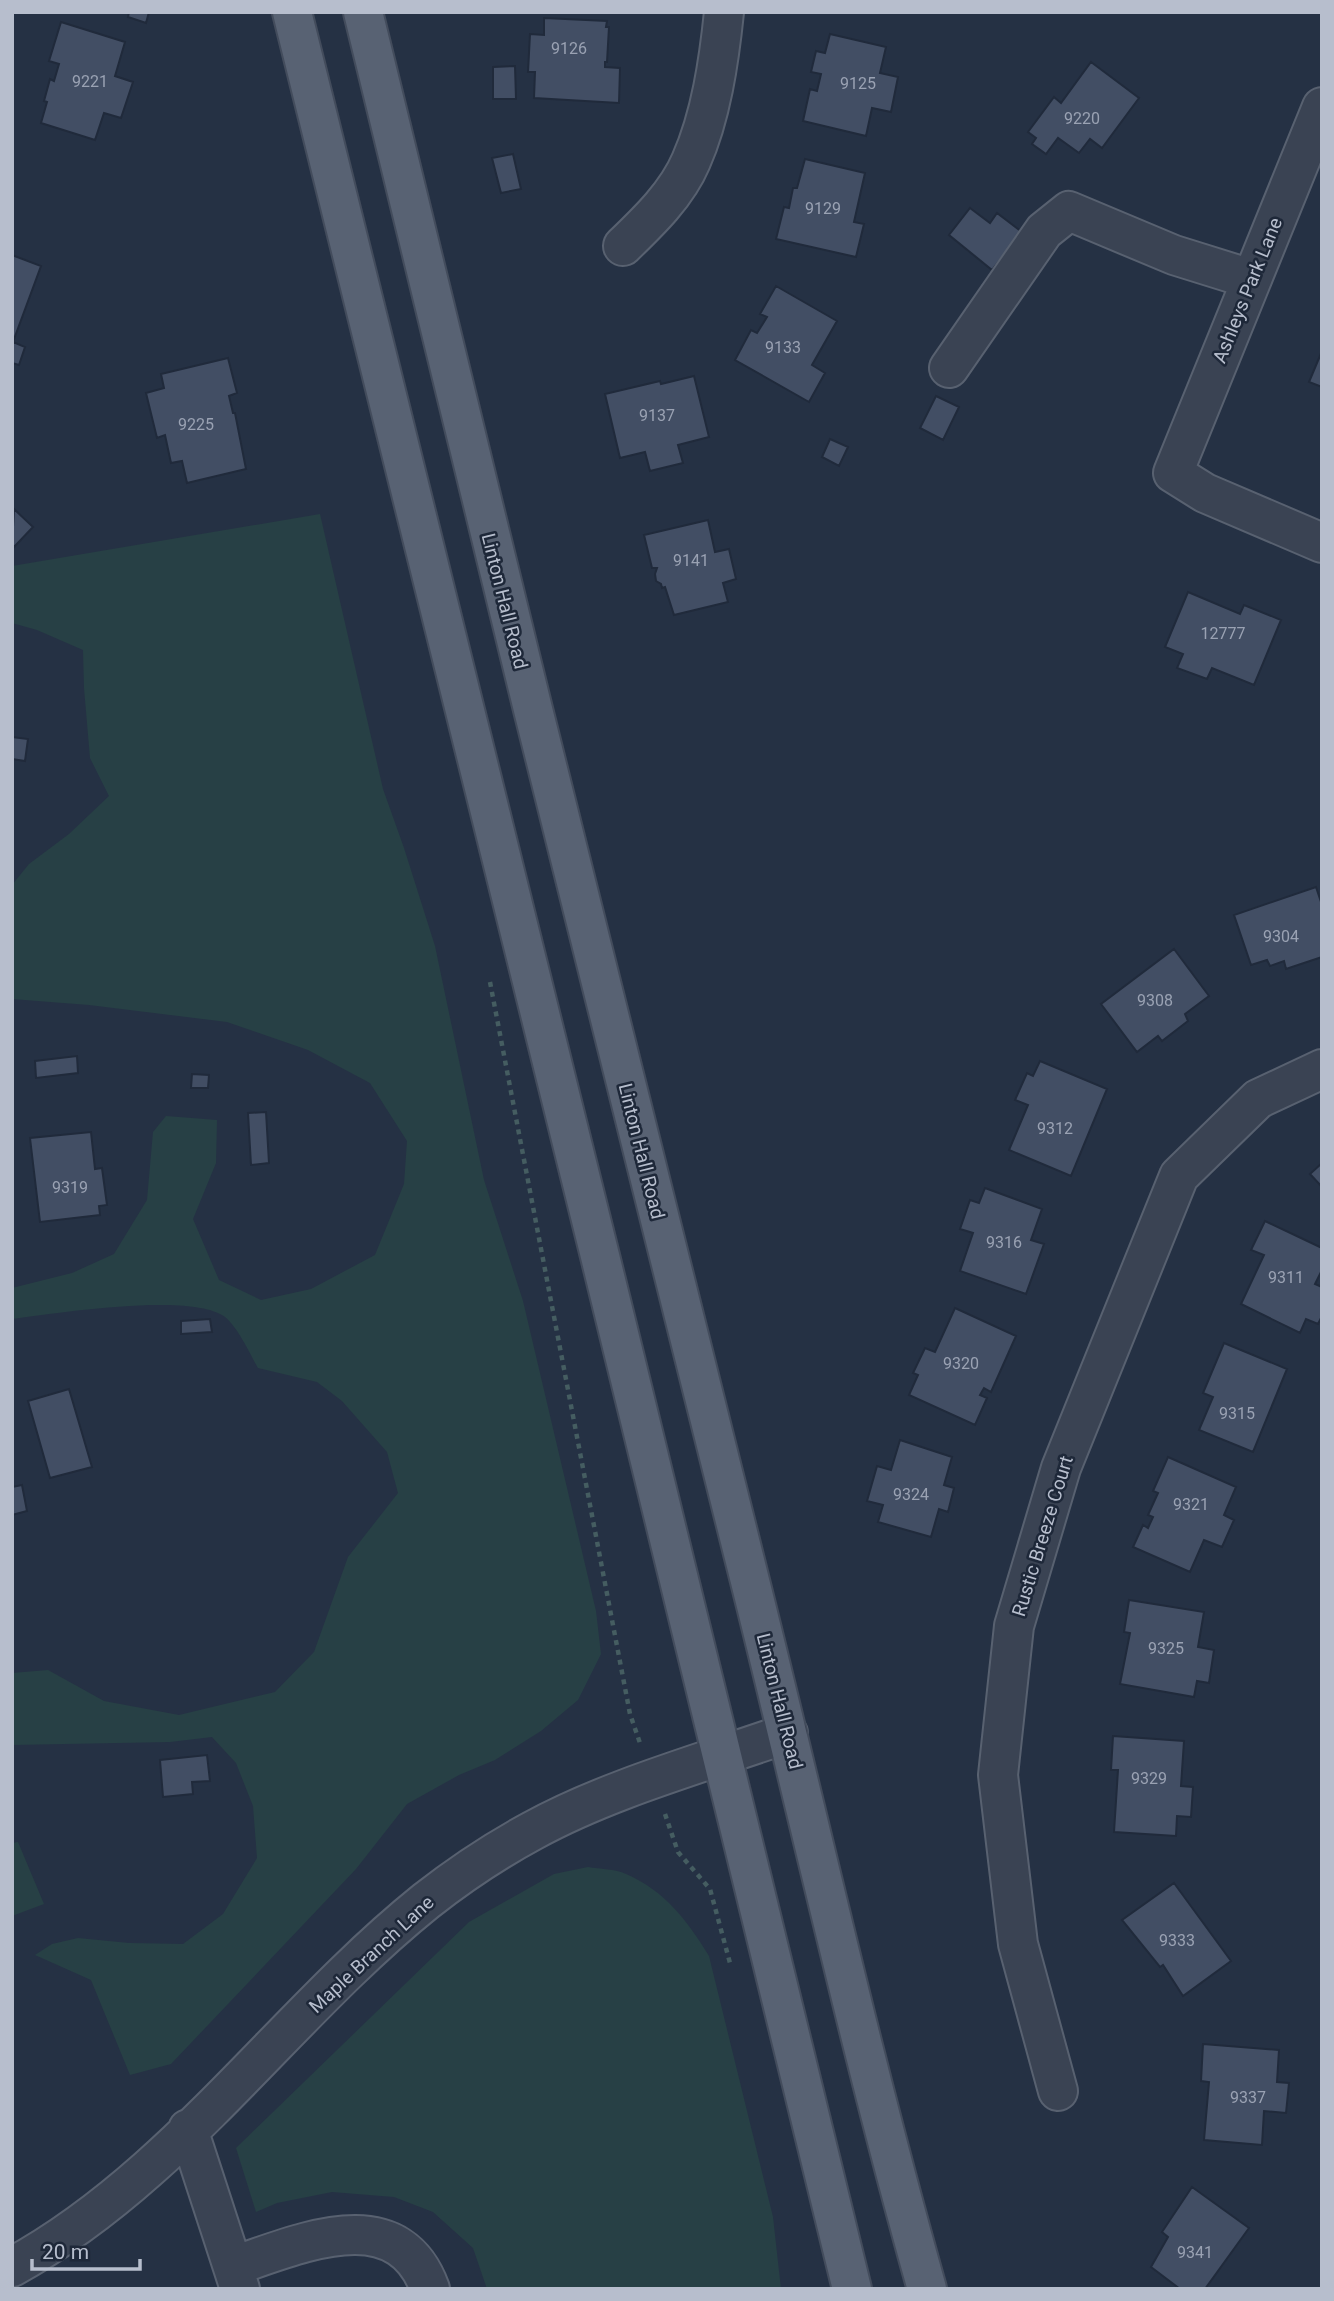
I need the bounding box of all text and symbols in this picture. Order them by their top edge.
house number: 9126 [551,39,587,58]
house number: 9221 [72,72,108,91]
house number: 9125 [840,74,876,93]
house number: 9220 [1064,109,1100,128]
house number: 9129 [805,199,841,218]
street label: Ashleys Park Lane [1208,214,1287,366]
house number: 9133 [765,338,801,357]
house number: 9137 [639,406,675,425]
house number: 9225 [178,415,214,434]
street label: Linton Hall Road [477,531,532,671]
house number: 9141 [673,551,709,570]
house number: 12777 [1201,624,1245,643]
house number: 9304 [1263,927,1299,946]
house number: 9308 [1137,991,1173,1010]
street label: Linton Hall Road [614,1081,669,1221]
house number: 9312 [1037,1119,1073,1138]
house number: 9319 [52,1178,88,1197]
house number: 9316 [986,1233,1022,1252]
house number: 9311 [1268,1268,1304,1287]
house number: 9320 [943,1354,979,1373]
house number: 9315 [1219,1404,1255,1423]
street label: Rustic Breeze Court [1007,1453,1078,1619]
house number: 9324 [893,1485,929,1504]
house number: 9321 [1173,1495,1209,1514]
street label: Linton Hall Road [752,1631,807,1771]
house number: 9325 [1148,1639,1184,1658]
house number: 9329 [1131,1769,1167,1788]
street label: Maple Branch Lane [304,1891,438,2018]
house number: 9333 [1159,1931,1195,1950]
house number: 9337 [1230,2088,1266,2107]
scale bar [32,2228,140,2272]
text: 20 m [42,2240,89,2264]
house number: 9341 [1177,2243,1213,2262]

